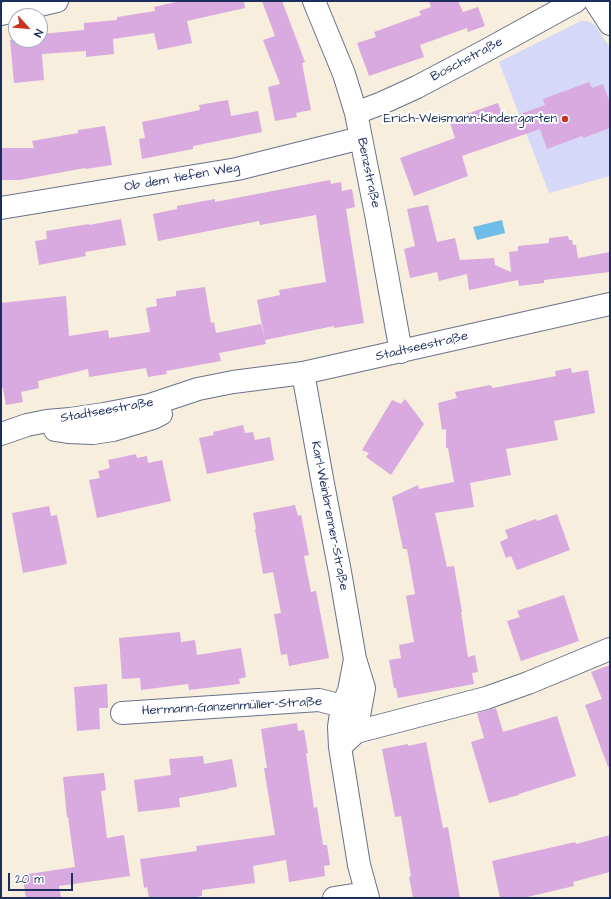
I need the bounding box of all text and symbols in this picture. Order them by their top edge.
north arrow [8,8,48,48]
text: N [30,27,46,40]
street label: Boschstraße [428,34,506,86]
place label: Erich-Weismann-Kindergarten [383,111,557,127]
marker: Erich-Weismann-Kindergarten [560,114,570,124]
street label: Benzstraße [353,137,383,209]
street label: Ob dem tiefen Weg [123,160,241,196]
street label: Stadtseestraße [374,329,470,365]
street label: Stadtseestraße [59,395,155,427]
street label: Karl-Weinbrenner-Straße [307,440,351,592]
street label: Hermann-Ganzenmüller-Straße [141,694,323,720]
scale bar [10,865,75,891]
text: 20 m [15,871,44,888]

